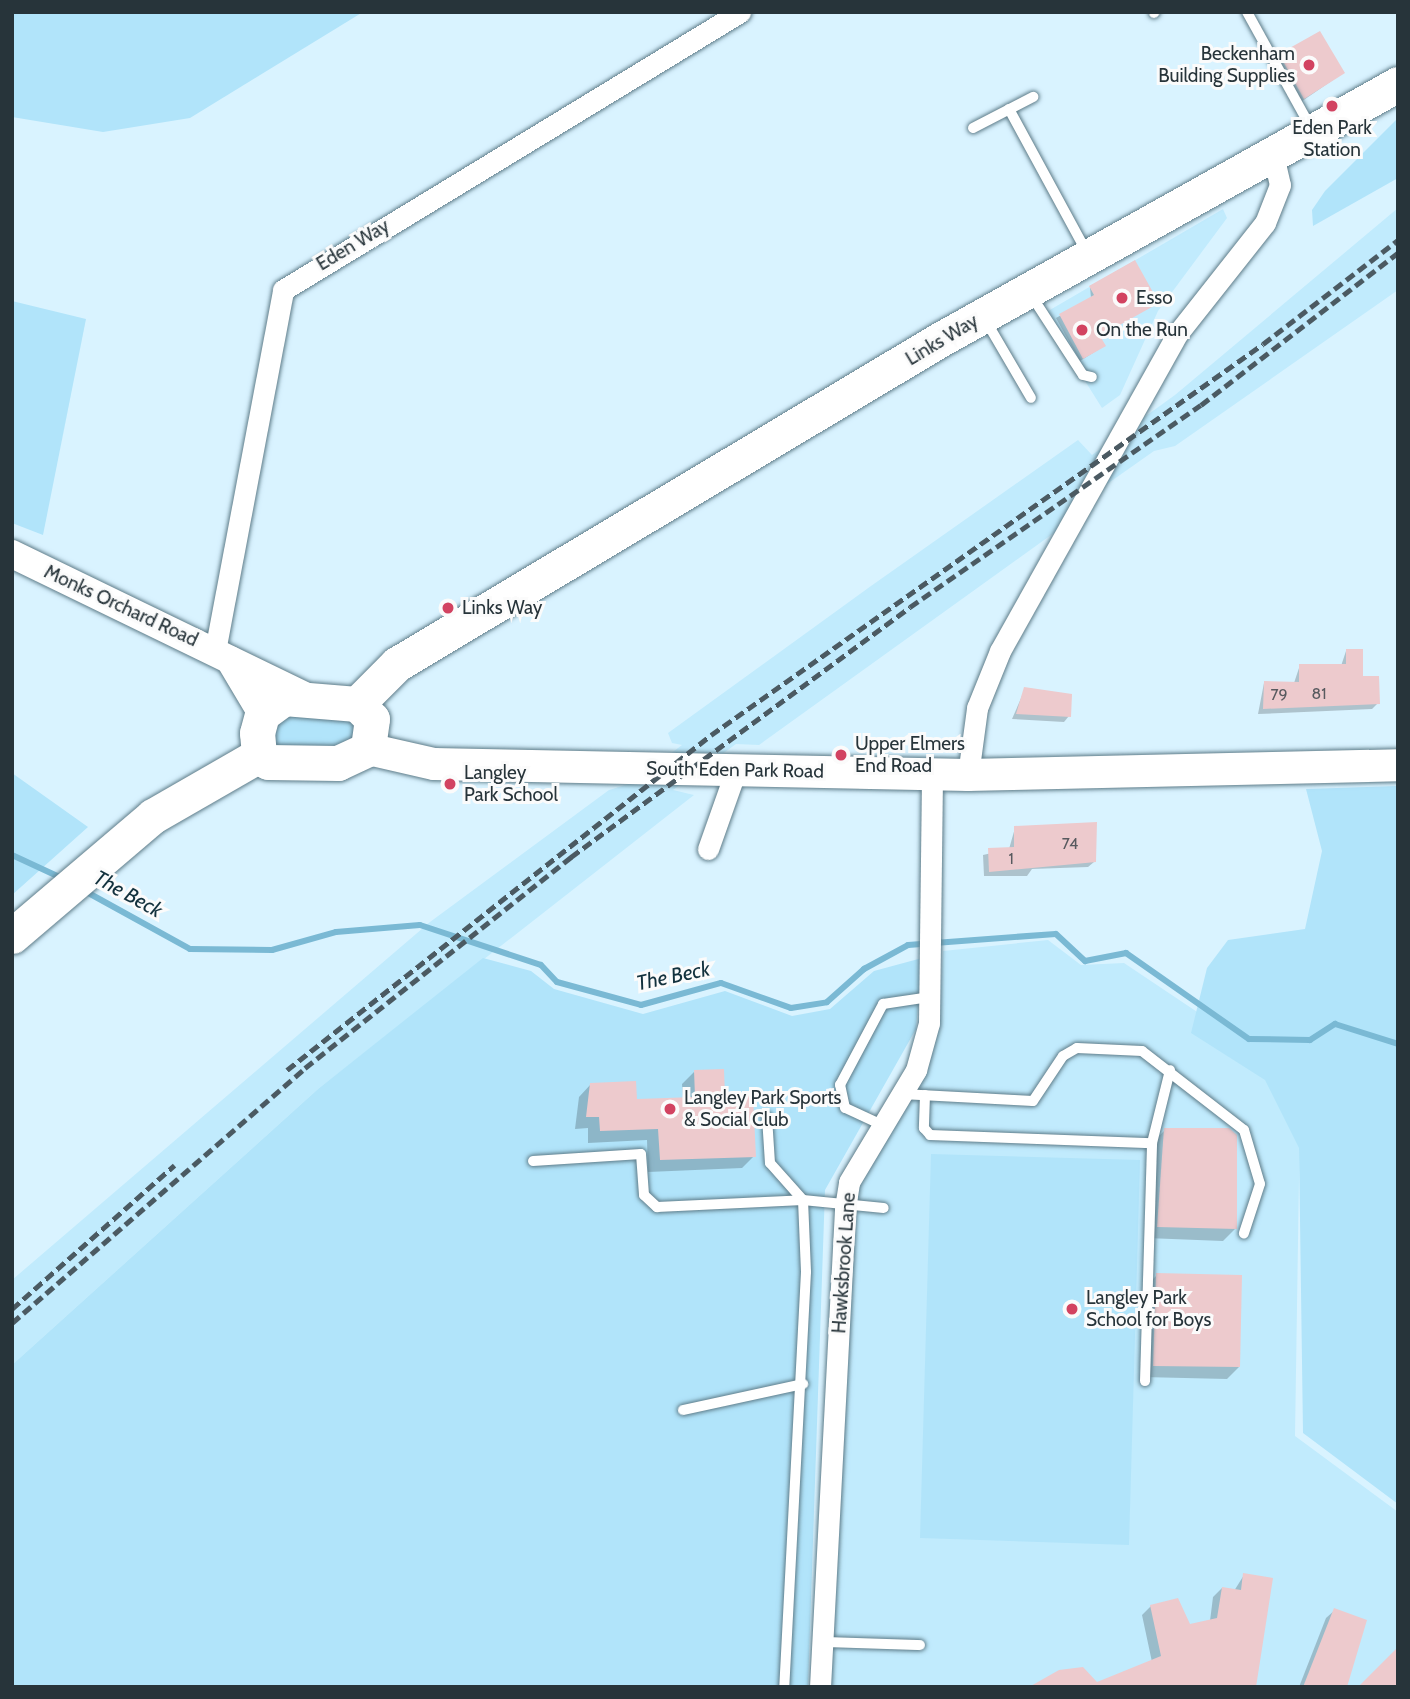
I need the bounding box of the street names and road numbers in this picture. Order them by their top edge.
street label: Eden Way [312,214,394,276]
street label: Links Way [902,310,982,370]
street label: Monks Orchard Road [41,560,201,652]
street label: South Eden Park Road [646,757,824,783]
street label: Hawksbrook Lane [828,1192,860,1334]

